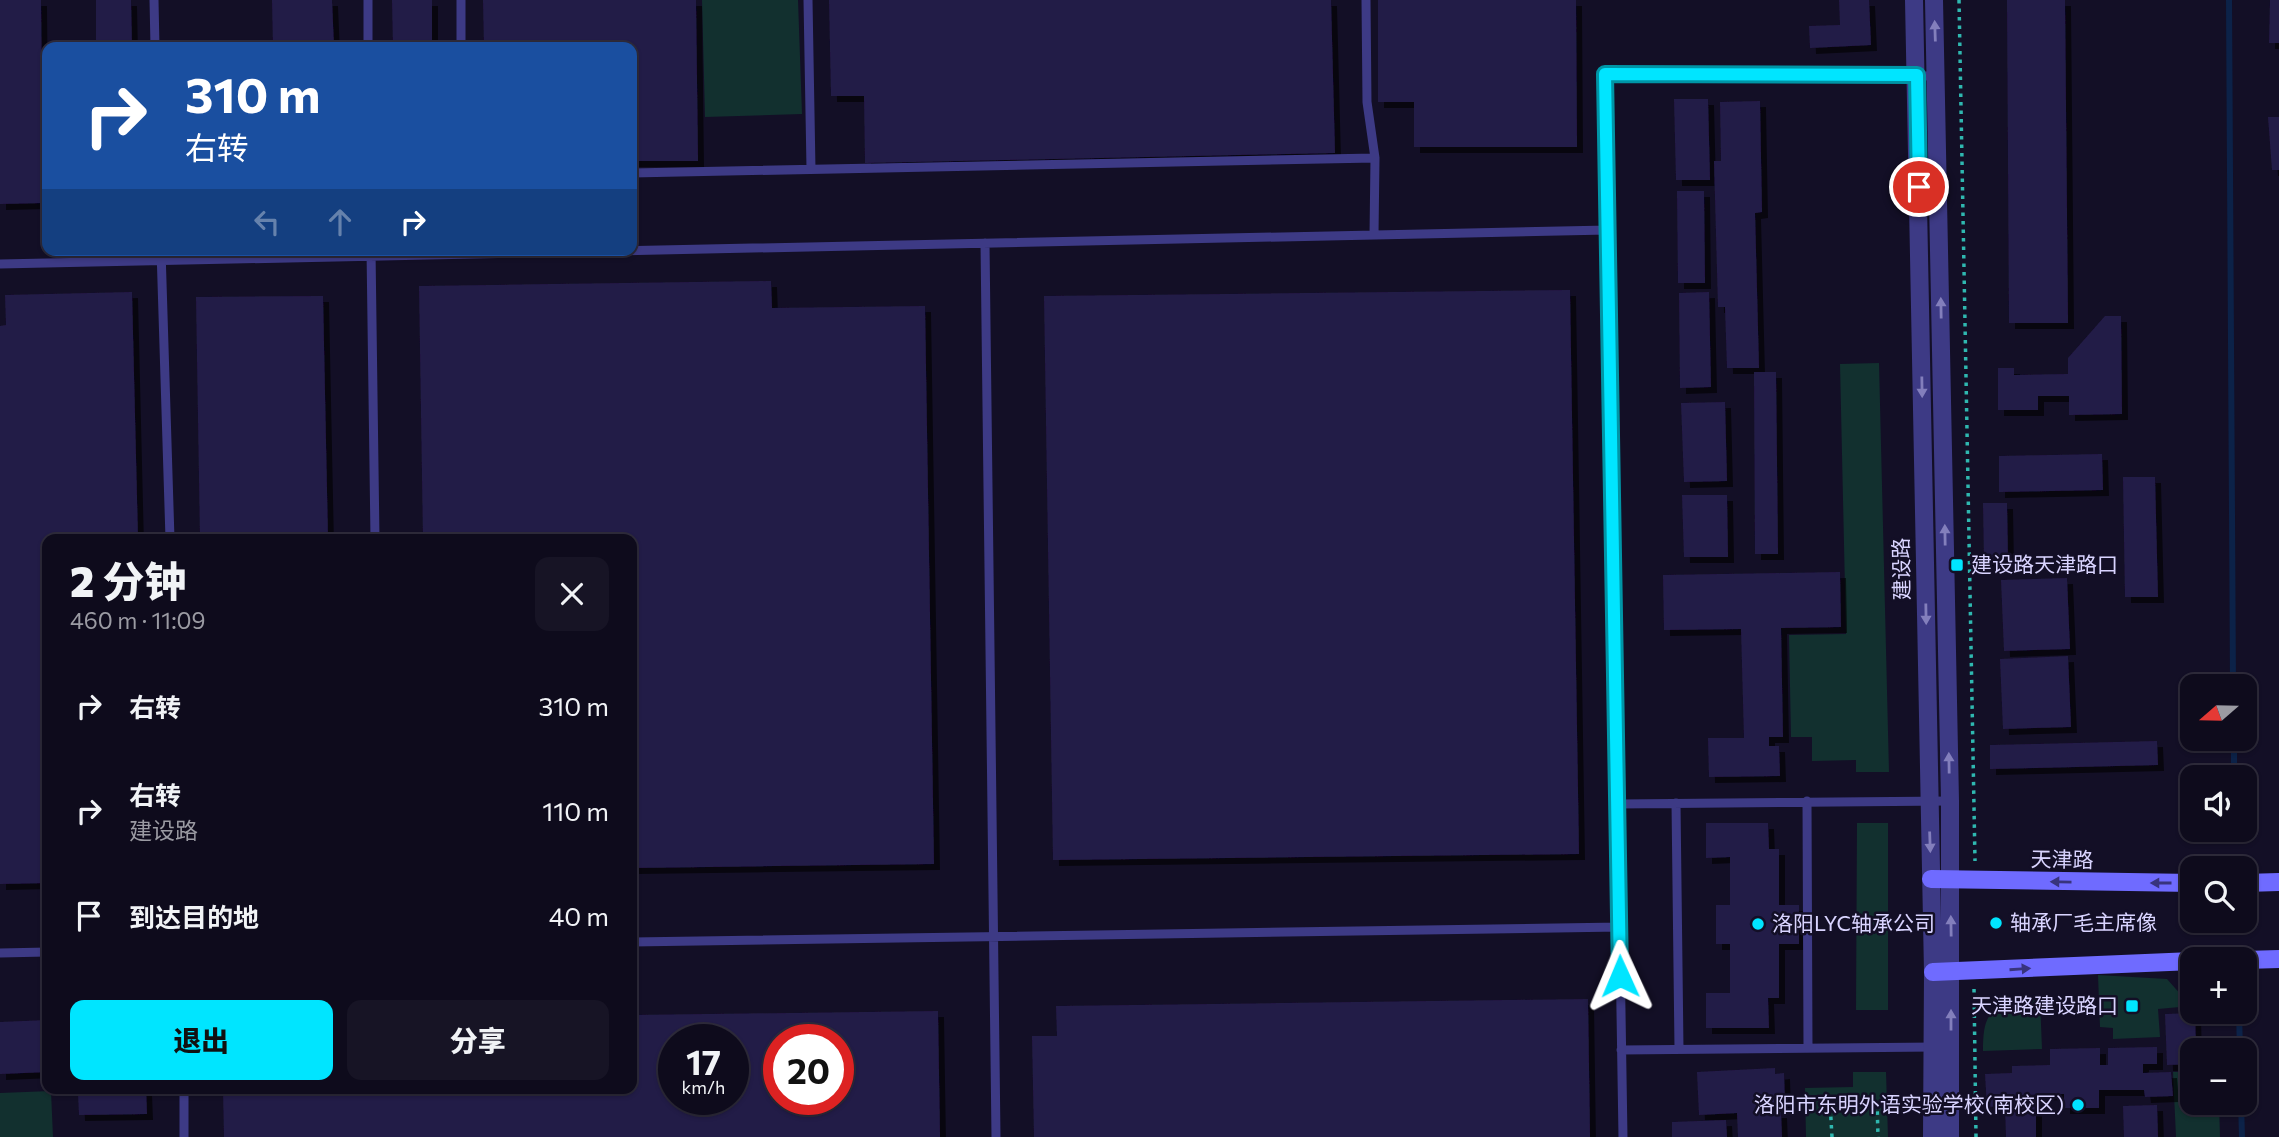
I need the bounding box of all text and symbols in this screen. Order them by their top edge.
one-way arrow [1930,20,1941,42]
text: 310 m [185,63,320,123]
icon: right [70,70,161,161]
text: 右转 [185,127,249,167]
pin [1889,157,1949,217]
icon: arrive [1900,168,1938,206]
icon: left [248,203,286,241]
icon: ahead [321,203,359,241]
icon: right [394,203,432,241]
one-way arrow [1935,296,1947,318]
one-way arrow [1916,376,1928,398]
one-way arrow [1940,524,1951,546]
street label: 建设路 [1887,537,1914,601]
place label: 建设路天津路口 [1971,551,2118,576]
text: 2 分钟 [70,554,186,606]
button: close [535,557,609,631]
marker: 建设路天津路口 [1949,557,1965,573]
one-way arrow [1920,603,1931,625]
text: 460 m · 11:09 [70,606,206,634]
north arrow [2180,674,2258,751]
map controls [2180,674,2257,1115]
icon: right [70,687,108,725]
text: 310 m [538,690,609,721]
text: 右转 [129,691,181,722]
one-way arrow [1944,751,1955,773]
button: sound [2180,765,2257,842]
text: 右转 [129,779,181,810]
icon: right [70,792,108,830]
text: 110 m [542,795,609,826]
text: 建设路 [129,816,198,844]
one-way arrow [1924,831,1936,853]
street label: 天津路 [2030,845,2094,872]
button: search [2180,856,2257,933]
one-way arrow [2049,877,2071,888]
one-way arrow [2150,877,2172,889]
icon: arrive [70,897,108,935]
text: 40 m [549,900,609,931]
text: 到达目的地 [129,901,259,932]
place label: 轴承厂毛主席像 [2010,909,2157,934]
place label: 洛阳LYC轴承公司 [1772,910,1935,935]
one-way arrow [1945,914,1957,936]
marker: 轴承厂毛主席像 [1988,915,2004,931]
marker: 洛阳LYC轴承公司 [1750,916,1766,932]
position arrow [1583,939,1657,1013]
button: + [2180,947,2257,1024]
one-way arrow [2009,963,2031,974]
place label: 天津路建设路口 [1971,992,2118,1017]
marker: 天津路建设路口 [2124,998,2140,1014]
button: 退出 [70,1000,333,1080]
button: 分享 [347,1000,609,1080]
one-way arrow [1945,1009,1957,1031]
speed limit sign: 20 [763,1024,854,1115]
button: − [2180,1038,2257,1115]
text: 17 [686,1039,721,1082]
text: km/h [682,1076,725,1098]
place label: 洛阳市东明外语实验学校(南校区) [1754,1091,2064,1116]
marker: 洛阳市东明外语实验学校(南校区) [2070,1097,2086,1113]

